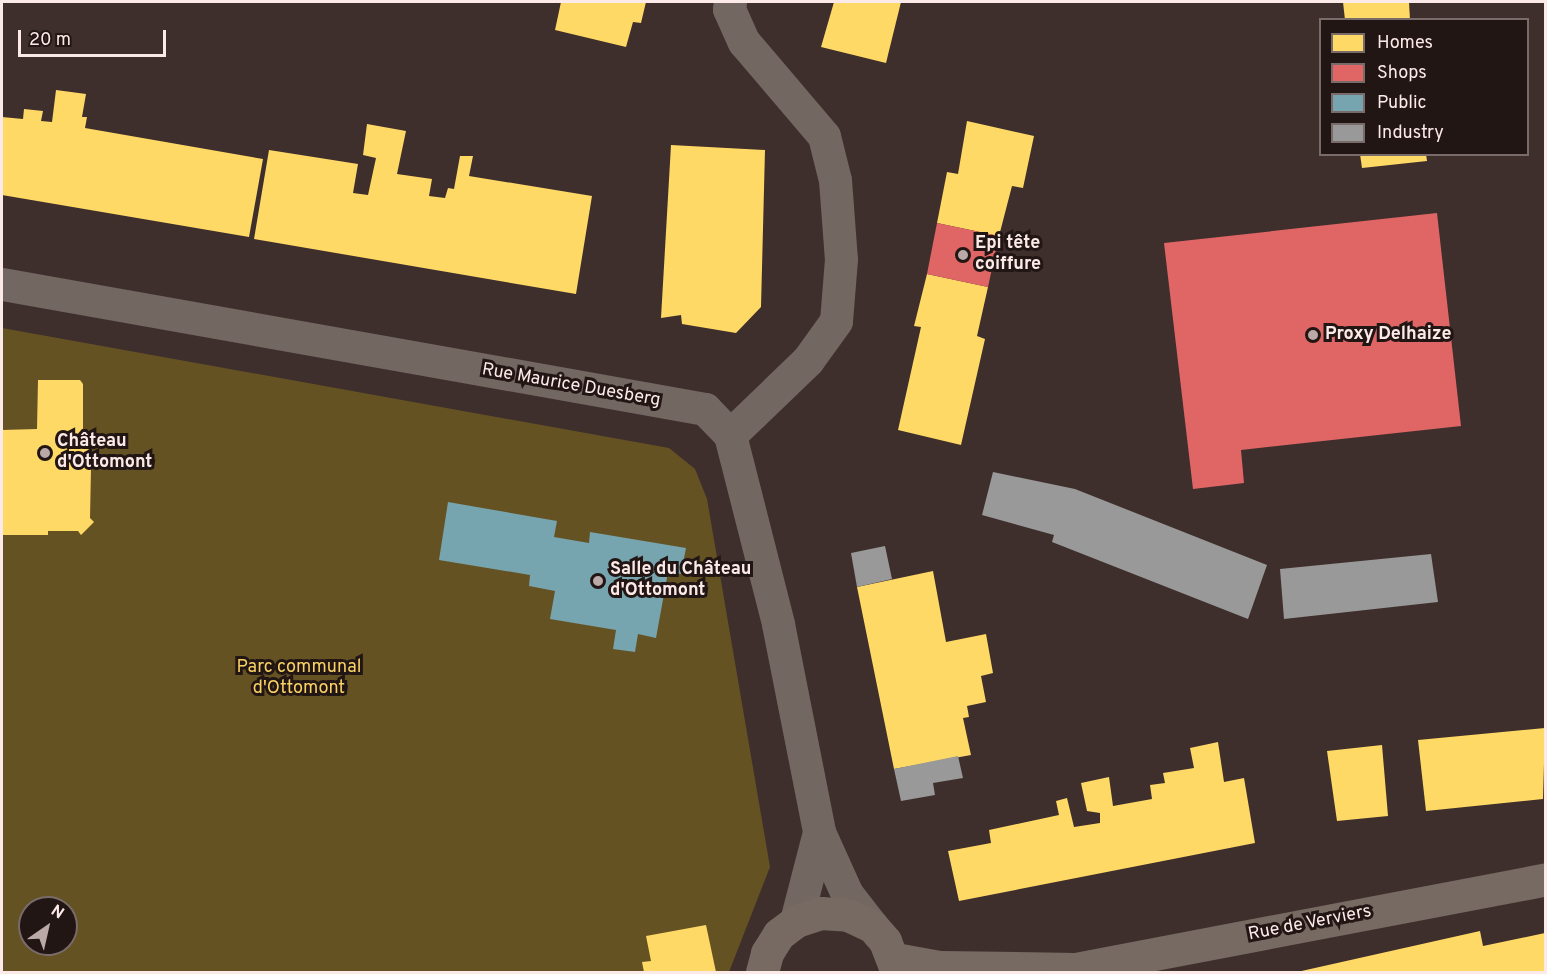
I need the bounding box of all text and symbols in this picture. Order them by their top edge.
scale bar [21,18,170,56]
legend [1319,18,1529,156]
text: 20 m [29,29,71,52]
text: Homes [1377,32,1433,55]
text: Shops [1377,62,1427,85]
text: Public [1377,92,1427,115]
text: Industry [1377,122,1444,145]
place label: Epi tête coiffure [975,234,1041,276]
marker: Epi tête coiffure [956,248,970,262]
place label: Proxy Delhaize [1325,324,1451,346]
marker: Proxy Delhaize [1306,328,1320,342]
street label: Rue Maurice Duesberg [480,360,662,412]
place label: Château d'Ottomont [57,432,152,474]
marker: Château d'Ottomont [38,446,52,460]
place label: Salle du Château d'Ottomont [610,560,751,602]
marker: Salle du Château d'Ottomont [591,574,605,588]
park label: Parc communal d'Ottomont [237,658,361,700]
north arrow [18,896,78,956]
text: N [47,901,67,924]
street label: Rue de Verviers [1246,901,1374,947]

